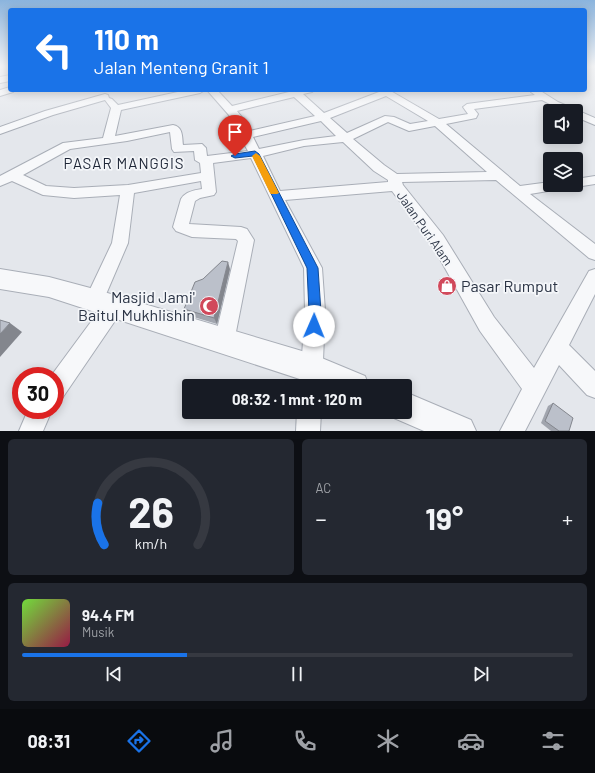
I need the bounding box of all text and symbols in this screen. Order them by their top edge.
text: 110 m [94,22,159,56]
icon: left [28,24,80,76]
text: Jalan Menteng Granit 1 [94,56,269,78]
map controls [543,104,583,192]
button: sound [543,104,583,144]
pin [218,115,252,156]
icon: arrive [224,121,246,143]
button: layers [543,152,583,192]
district label: PASAR MANGGIS [63,154,185,172]
street label: Jalan Puri Alam [394,188,456,268]
shop icon: Pasar Rumput [436,275,458,297]
place label: Pasar Rumput [461,276,558,295]
place label: Masjid Jami' Baitul Mukhlishin [78,287,195,324]
mosque icon: Masjid Jami' Baitul Mukhlishin [198,295,220,317]
position arrow [293,305,335,347]
speed limit sign: 30 [12,367,64,419]
text: 08:32 · 1 mnt · 120 m [232,390,362,408]
text: AC [316,480,331,496]
text: 26 [128,486,174,536]
text: 19° [425,500,463,536]
text: − [316,505,327,531]
text: + [562,505,573,531]
text: km/h [135,535,167,552]
text: 94.4 FM [82,606,134,624]
text: Musik [82,624,114,640]
icon: previous [103,663,125,685]
icon: pause [286,663,308,685]
icon: next [470,663,492,685]
icon: directions [125,727,153,755]
icon: music [208,727,236,755]
icon: phone [291,727,319,755]
icon: climate [374,727,402,755]
icon: car [457,727,485,755]
icon: filters [539,727,567,755]
text: 08:31 [27,730,70,752]

